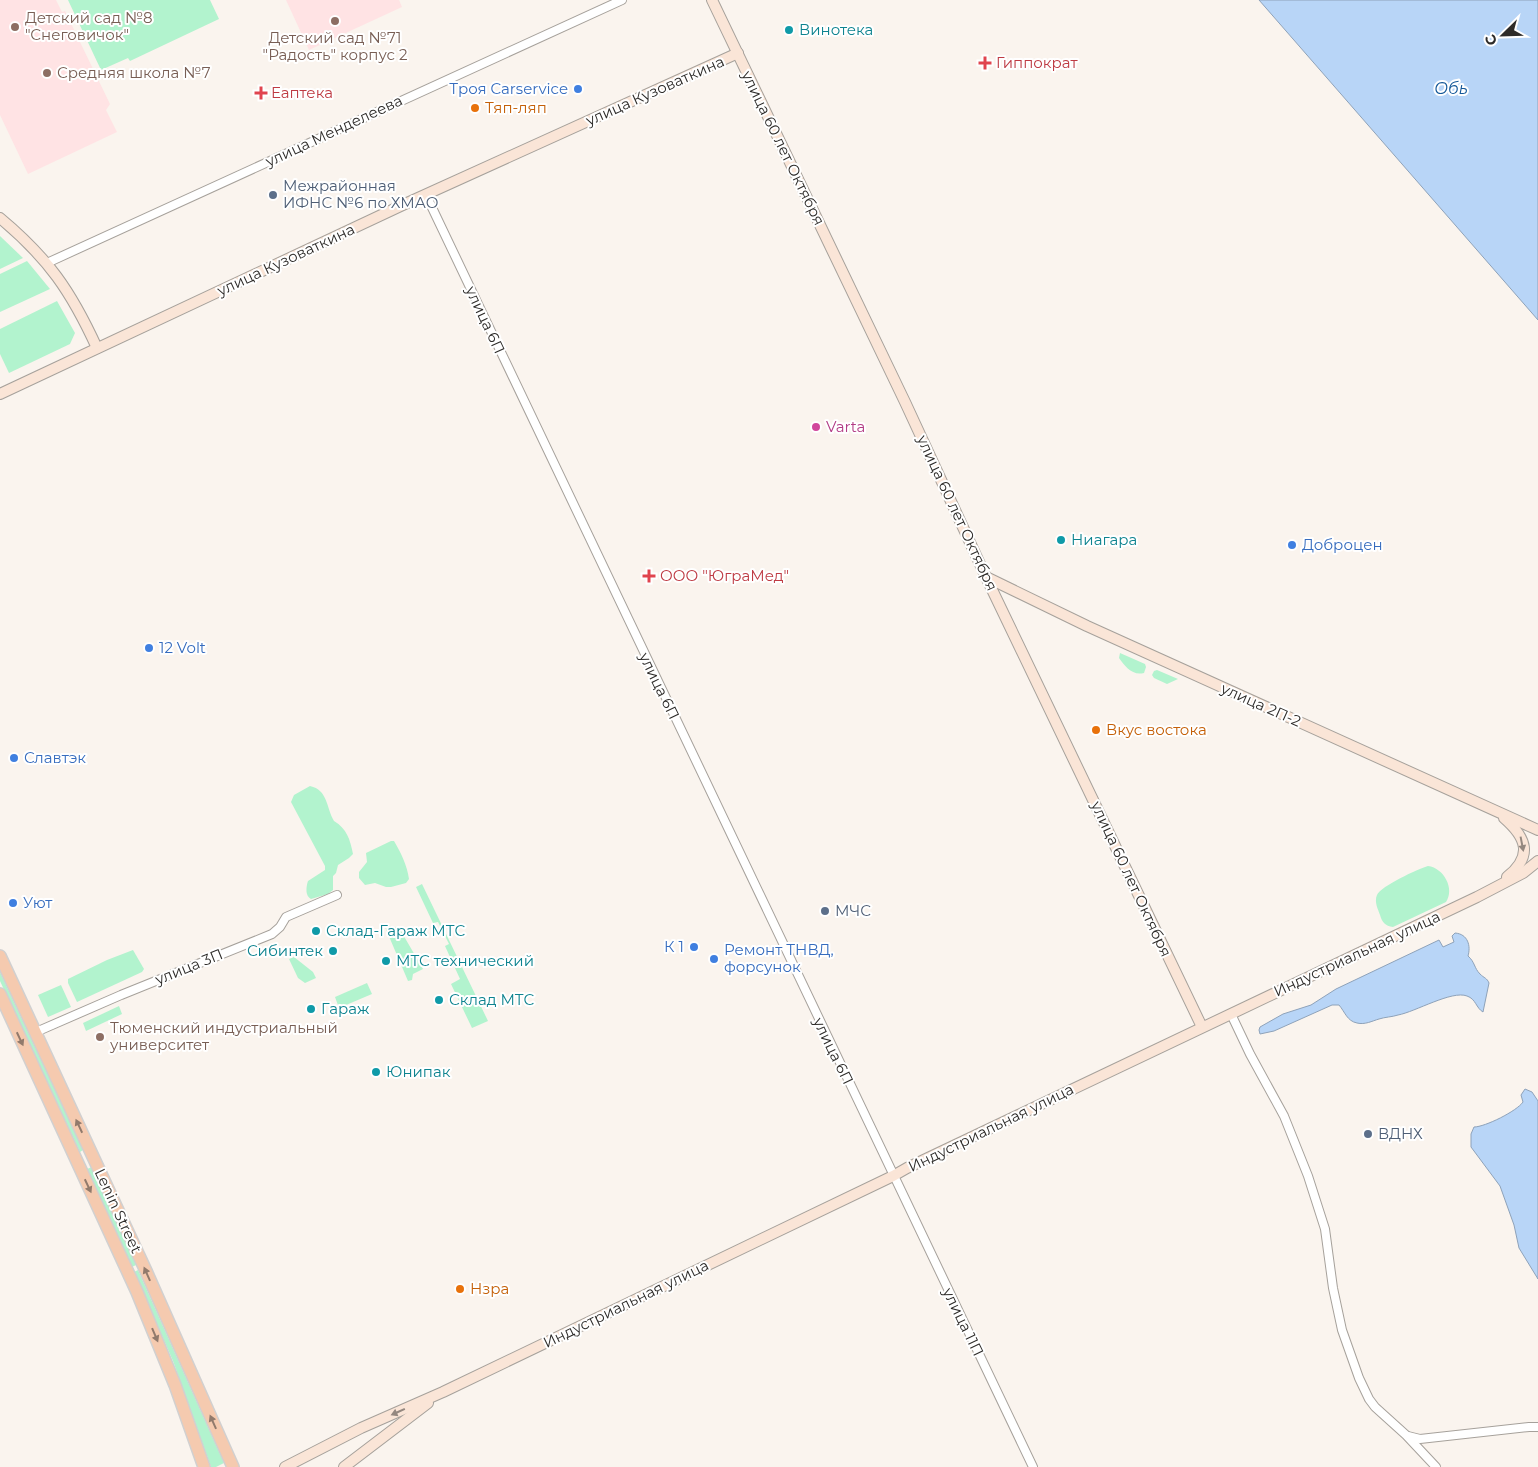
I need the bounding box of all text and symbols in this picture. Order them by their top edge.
place label: Детский сад №8 "Снеговичок" [25,8,153,44]
north arrow [1478,10,1528,60]
marker: Детский сад №71 "Радость" корпус 2 [329,15,341,27]
place label: Винотека [799,20,873,39]
marker: Детский сад №8 "Снеговичок" [9,21,21,33]
marker: Винотека [783,24,795,36]
place label: Детский сад №71 "Радость" корпус 2 [263,28,407,64]
text: С [1481,32,1501,48]
street label: улица Кузоваткина [582,51,727,130]
place label: Гиппократ [996,53,1079,72]
marker: Гиппократ [978,56,992,70]
place label: Средняя школа №7 [57,63,211,82]
marker: Средняя школа №7 [41,67,53,79]
street label: улица 60 лет Октября [737,67,829,228]
place label: Троя Carservice [449,79,568,98]
water label: Обь [1434,79,1468,98]
place label: Еаптека [271,83,333,102]
marker: Троя Carservice [572,83,584,95]
marker: Еаптека [255,87,267,99]
street label: улица Менделеева [261,90,405,171]
place label: Тяп-ляп [485,98,547,117]
marker: Тяп-ляп [469,102,481,114]
place label: Межрайонная ИФНС №6 по ХМАО [283,176,439,212]
marker: Межрайонная ИФНС №6 по ХМАО [267,189,279,201]
street label: улица Кузоваткина [213,219,358,300]
street label: улица 6П [461,282,509,357]
place label: Varta [826,417,865,436]
marker: Varta [810,421,822,433]
street label: улица 60 лет Октября [913,431,1002,594]
place label: Ниагара [1071,530,1137,549]
marker: Ниагара [1055,534,1067,546]
place label: Доброцен [1302,535,1383,554]
marker: Доброцен [1286,539,1298,551]
place label: ООО "ЮграМед" [660,566,789,585]
marker: ООО "ЮграМед" [642,569,656,583]
place label: 12 Volt [159,638,206,657]
marker: 12 Volt [143,642,155,654]
street label: улица 6П [635,648,684,722]
street label: улица 2П-2 [1217,678,1304,731]
place label: Вкус востока [1106,720,1207,739]
marker: Вкус востока [1090,724,1102,736]
place label: Славтэк [24,748,86,767]
marker: Славтэк [8,752,20,764]
street label: улица 60 лет Октября [1087,797,1176,960]
one-way arrow [1519,837,1527,853]
place label: Уют [23,893,53,912]
marker: Уют [7,897,19,909]
place label: МЧС [835,901,871,920]
marker: МЧС [819,905,831,917]
street label: Индустриальная улица [1270,907,1443,1001]
place label: Склад-Гараж МТС [326,921,465,940]
marker: Склад-Гараж МТС [310,925,322,937]
place label: К 1 [664,937,684,956]
place label: Ремонт ТНВД, форсунок [724,940,834,976]
place label: Сибинтек [247,941,323,960]
marker: К 1 [688,941,700,953]
street label: улица 3П [151,944,226,989]
marker: Сибинтек [327,945,339,957]
place label: МТС технический [396,951,534,970]
marker: Ремонт ТНВД, форсунок [708,953,720,965]
marker: МТС технический [380,955,392,967]
place label: Склад МТС [449,990,534,1009]
marker: Склад МТС [433,994,445,1006]
place label: Гараж [321,999,370,1018]
marker: Гараж [305,1003,317,1015]
street label: улица 6П [809,1013,858,1087]
place label: Тюменский индустриальный университет [109,1018,338,1054]
marker: Тюменский индустриальный университет [94,1031,106,1043]
one-way arrow [17,1032,25,1046]
place label: Юнипак [386,1062,451,1081]
marker: Юнипак [370,1066,382,1078]
street label: Индустриальная улица [905,1079,1077,1176]
one-way arrow [75,1119,83,1133]
place label: ВДНХ [1378,1124,1423,1143]
marker: ВДНХ [1362,1128,1374,1140]
street label: Lenin Street [91,1165,146,1256]
one-way arrow [85,1179,93,1193]
street label: Индустриальная улица [540,1255,712,1352]
one-way arrow [143,1267,151,1281]
place label: Нзра [470,1279,509,1298]
marker: Нзра [454,1283,466,1295]
street label: улица 11П [938,1283,988,1359]
one-way arrow [151,1328,159,1342]
one-way arrow [391,1408,405,1416]
one-way arrow [209,1415,217,1429]

